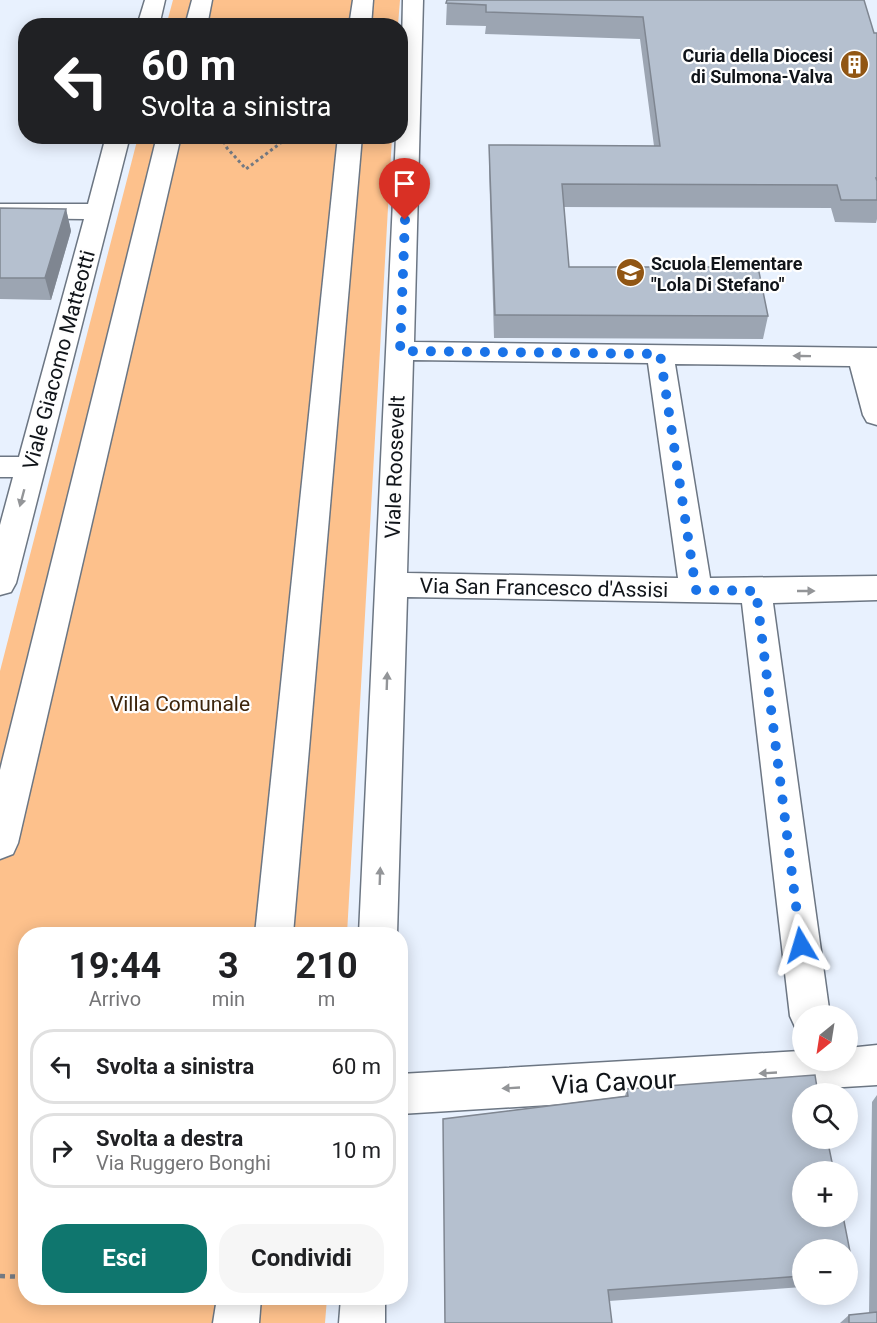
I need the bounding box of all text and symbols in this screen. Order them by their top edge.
text: 60 m [141,41,236,90]
icon: left [42,42,120,120]
place label: Curia della Diocesi di Sulmona-Valva [682,45,833,87]
building icon: Curia della Diocesi di Sulmona-Valva [838,49,870,81]
text: Svolta a sinistra [141,91,332,123]
pin [379,158,430,220]
icon: arrive [388,167,421,200]
street label: Viale Giacomo Matteotti [18,248,100,472]
place label: Scuola Elementare "Lola Di Stefano" [651,253,803,295]
school or university icon: Scuola Elementare "Lola Di Stefano" [614,257,646,289]
one-way arrow [793,351,812,361]
street label: Viale Roosevelt [381,395,409,539]
one-way arrow [17,488,27,507]
street label: Via San Francesco d'Assisi [419,574,669,602]
one-way arrow [797,586,816,596]
one-way arrow [383,672,392,691]
park label: Villa Comunale [110,692,250,716]
one-way arrow [375,867,384,886]
position arrow [769,913,833,977]
text: 19:44 [68,945,161,987]
text: 3 [218,945,239,987]
text: 210 [296,945,358,987]
text: Arrivo [89,987,141,1011]
text: min [212,987,245,1011]
text: m [318,987,335,1011]
north arrow [792,1005,858,1071]
map controls [792,1005,858,1305]
icon: left [45,1050,78,1083]
text: Svolta a sinistra [96,1054,254,1079]
text: 60 m [332,1054,381,1079]
street label: Via Cavour [551,1064,677,1100]
one-way arrow [759,1068,778,1077]
one-way arrow [501,1083,520,1092]
button: search [792,1083,858,1149]
text: Svolta a destra [96,1126,243,1151]
icon: right [45,1134,78,1167]
text: 10 m [332,1138,381,1163]
text: Via Ruggero Bonghi [96,1151,271,1175]
button: + [792,1161,858,1227]
button: Esci [42,1224,207,1293]
button: Condividi [219,1224,384,1293]
button: − [792,1239,858,1305]

